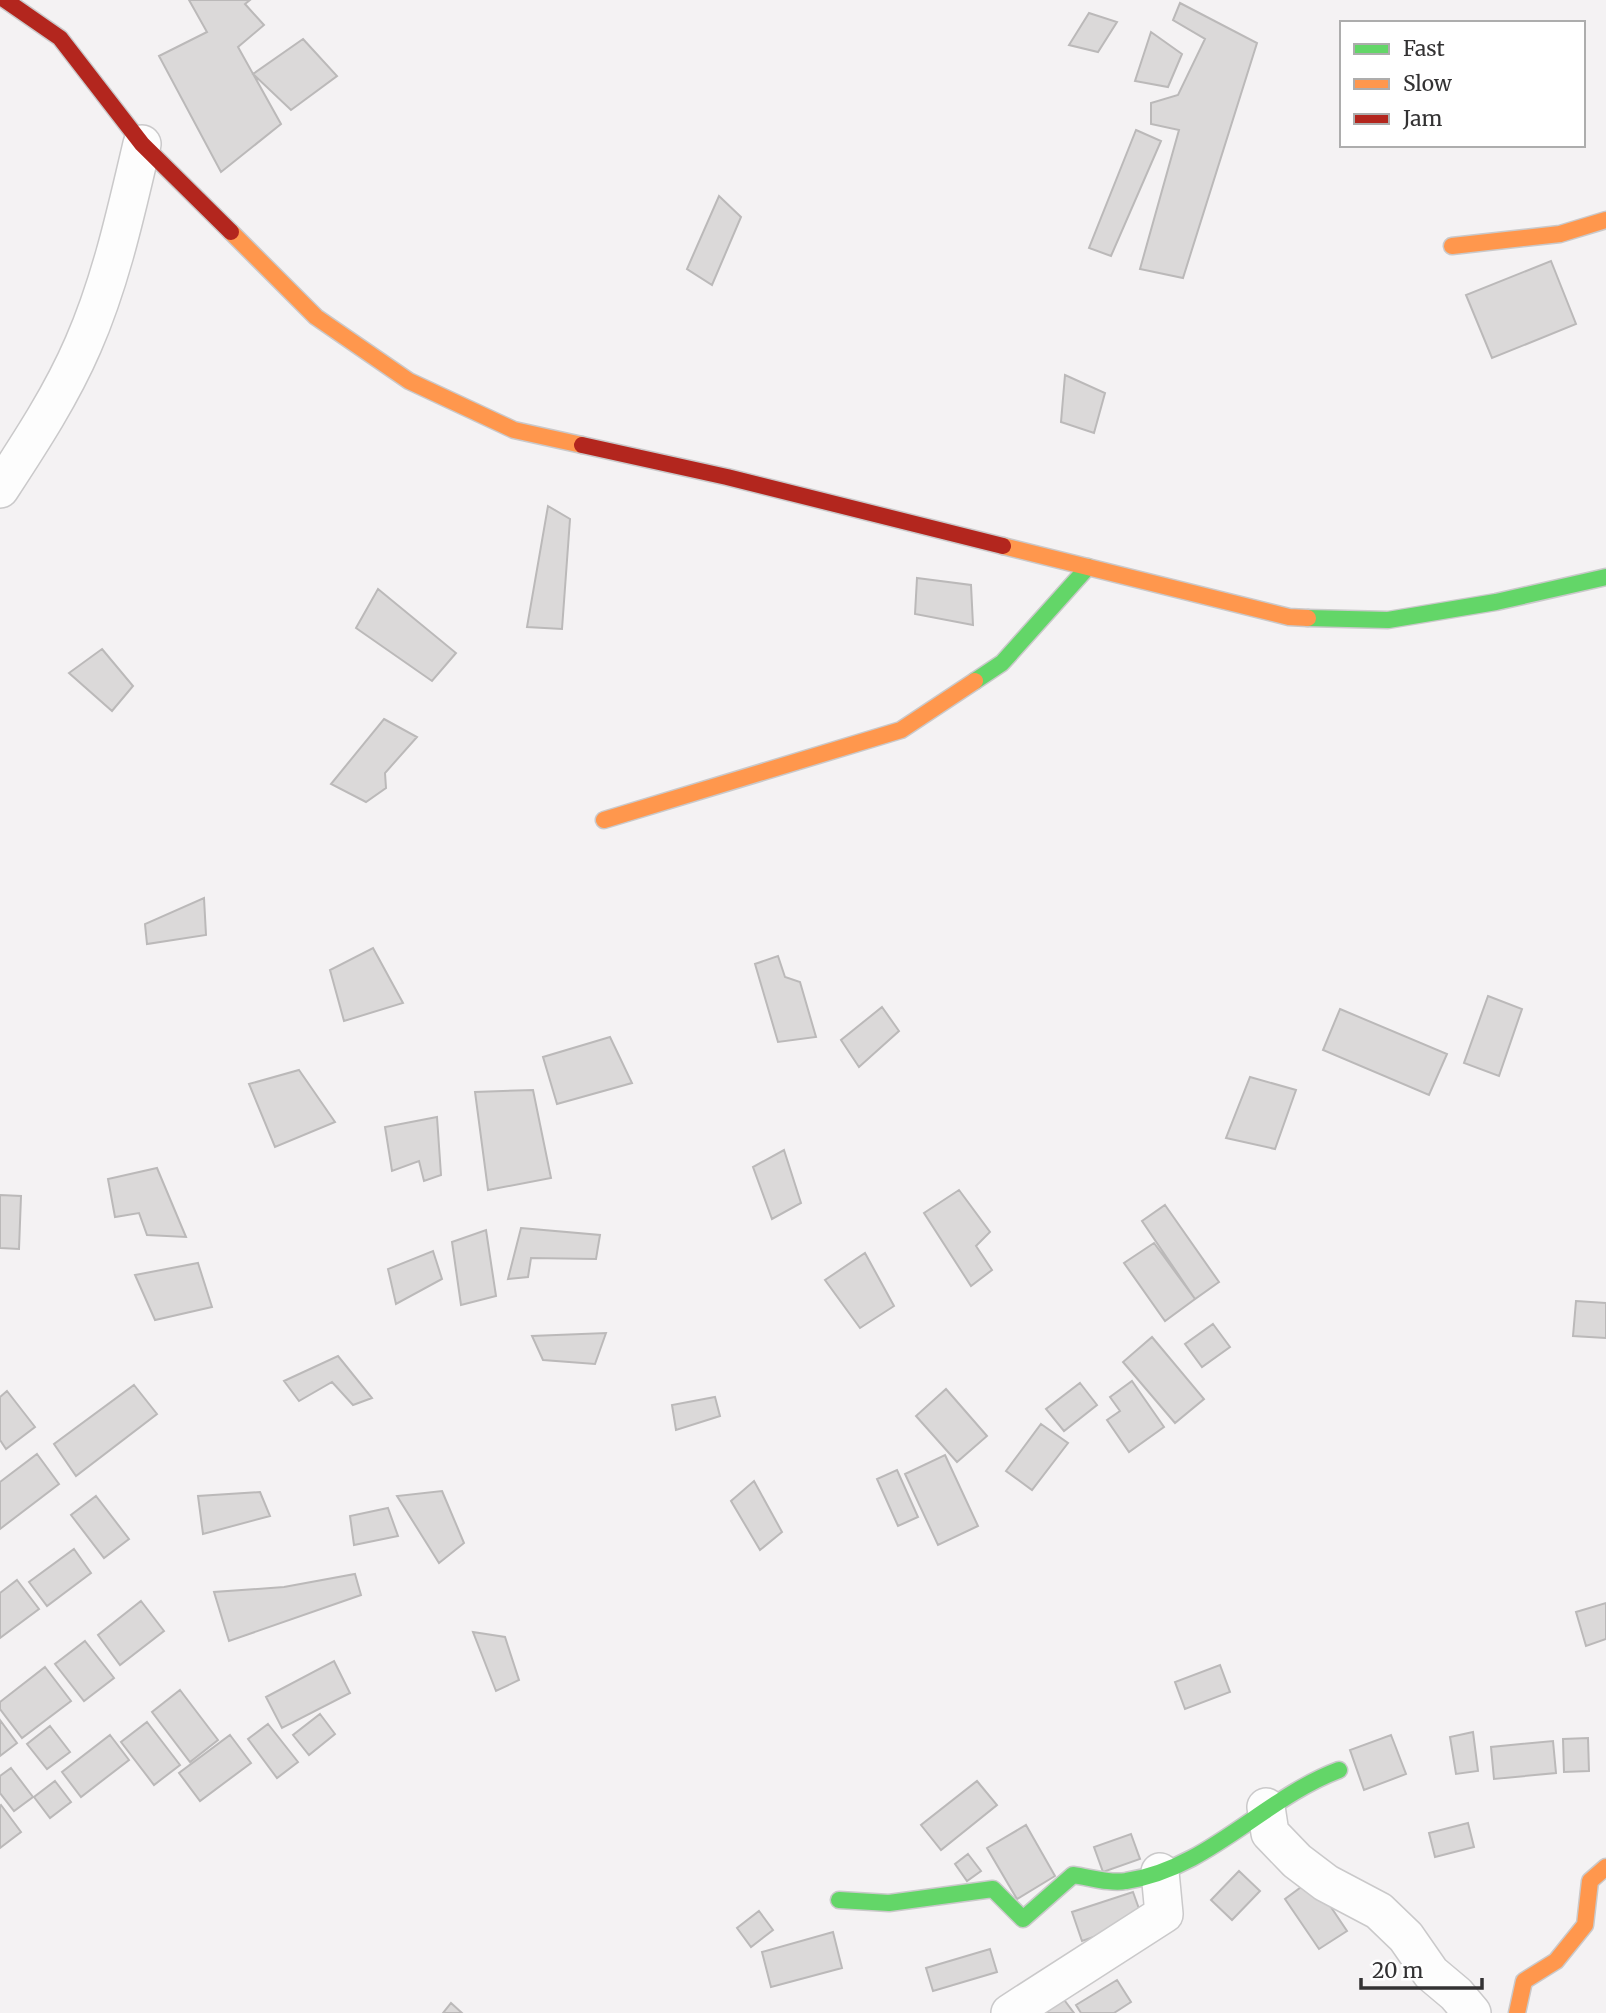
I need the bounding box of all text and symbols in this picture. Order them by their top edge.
legend [1340,21,1585,147]
text: Fast [1403,35,1445,62]
text: Slow [1403,70,1452,97]
text: Jam [1402,105,1442,132]
scale bar [1361,1946,1482,1990]
text: 20 m [1372,1957,1424,1984]

